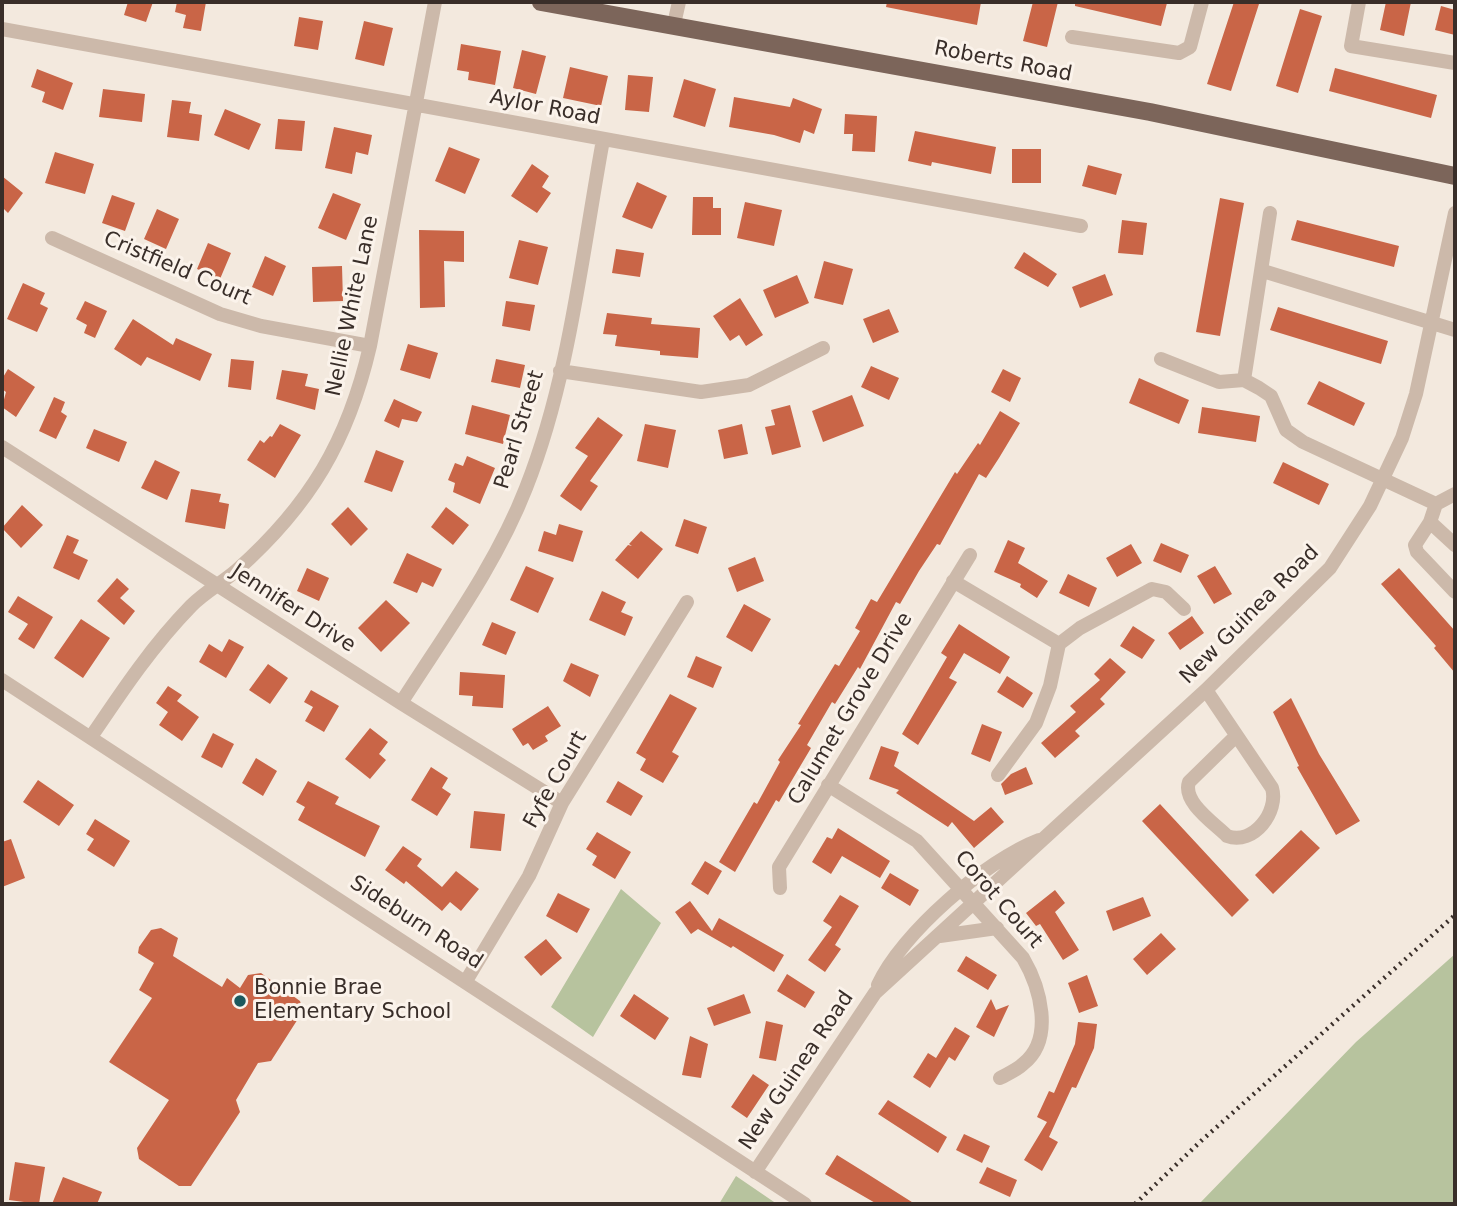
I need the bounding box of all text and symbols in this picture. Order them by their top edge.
street label: Roberts Road [932,36,1074,88]
street label: Aylor Road [488,85,602,131]
street label: Nellie White Lane [322,213,384,399]
street label: Cristfield Court [99,227,255,311]
street label: Pearl Street [490,368,550,492]
street label: New Guinea Road [1175,540,1325,690]
street label: Jennifer Drive [226,559,360,659]
street label: Calumet Grove Drive [783,608,919,810]
street label: Fyfe Court [519,727,593,833]
street label: Corot Court [949,846,1047,954]
street label: Sideburn Road [345,871,487,975]
place label: Bonnie Brae Elementary School [254,976,451,1026]
street label: New Guinea Road [734,987,860,1155]
marker: Bonnie Brae Elementary School [232,993,248,1009]

